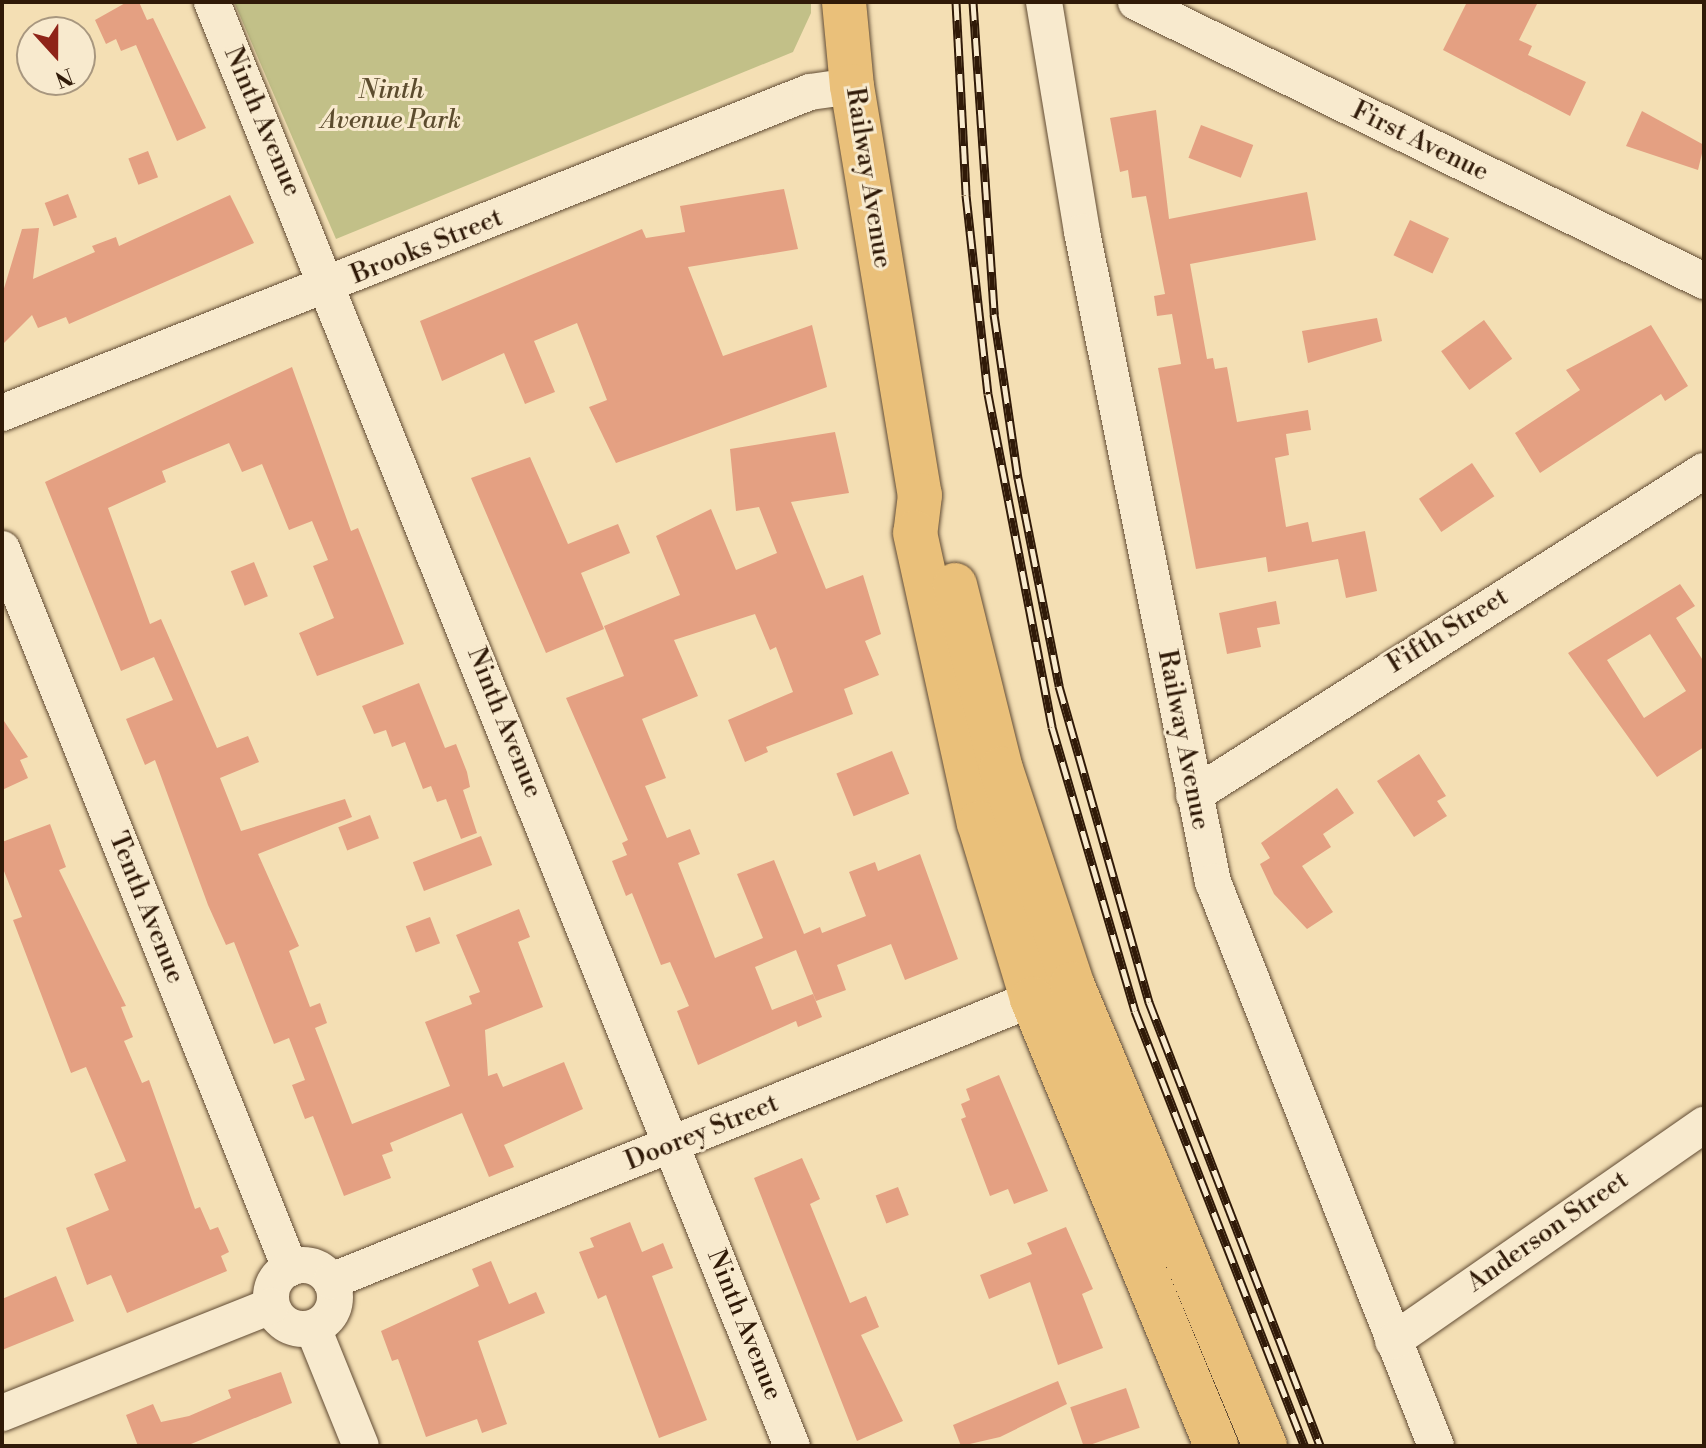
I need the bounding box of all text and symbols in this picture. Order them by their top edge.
north arrow [16,16,96,96]
street label: Ninth Avenue [216,43,308,201]
text: N [51,61,77,93]
park label: Ninth Avenue Park [321,75,461,136]
street label: Railway Avenue [838,85,898,271]
street label: First Avenue [1346,95,1494,189]
street label: Brooks Street [347,202,507,292]
street label: Fifth Street [1382,582,1514,680]
street label: Ninth Avenue [460,643,548,803]
street label: Railway Avenue [1150,647,1216,833]
street label: Tenth Avenue [101,828,191,988]
street label: Doorey Street [621,1088,783,1178]
street label: Anderson Street [1461,1165,1635,1299]
street label: Ninth Avenue [700,1245,788,1405]

